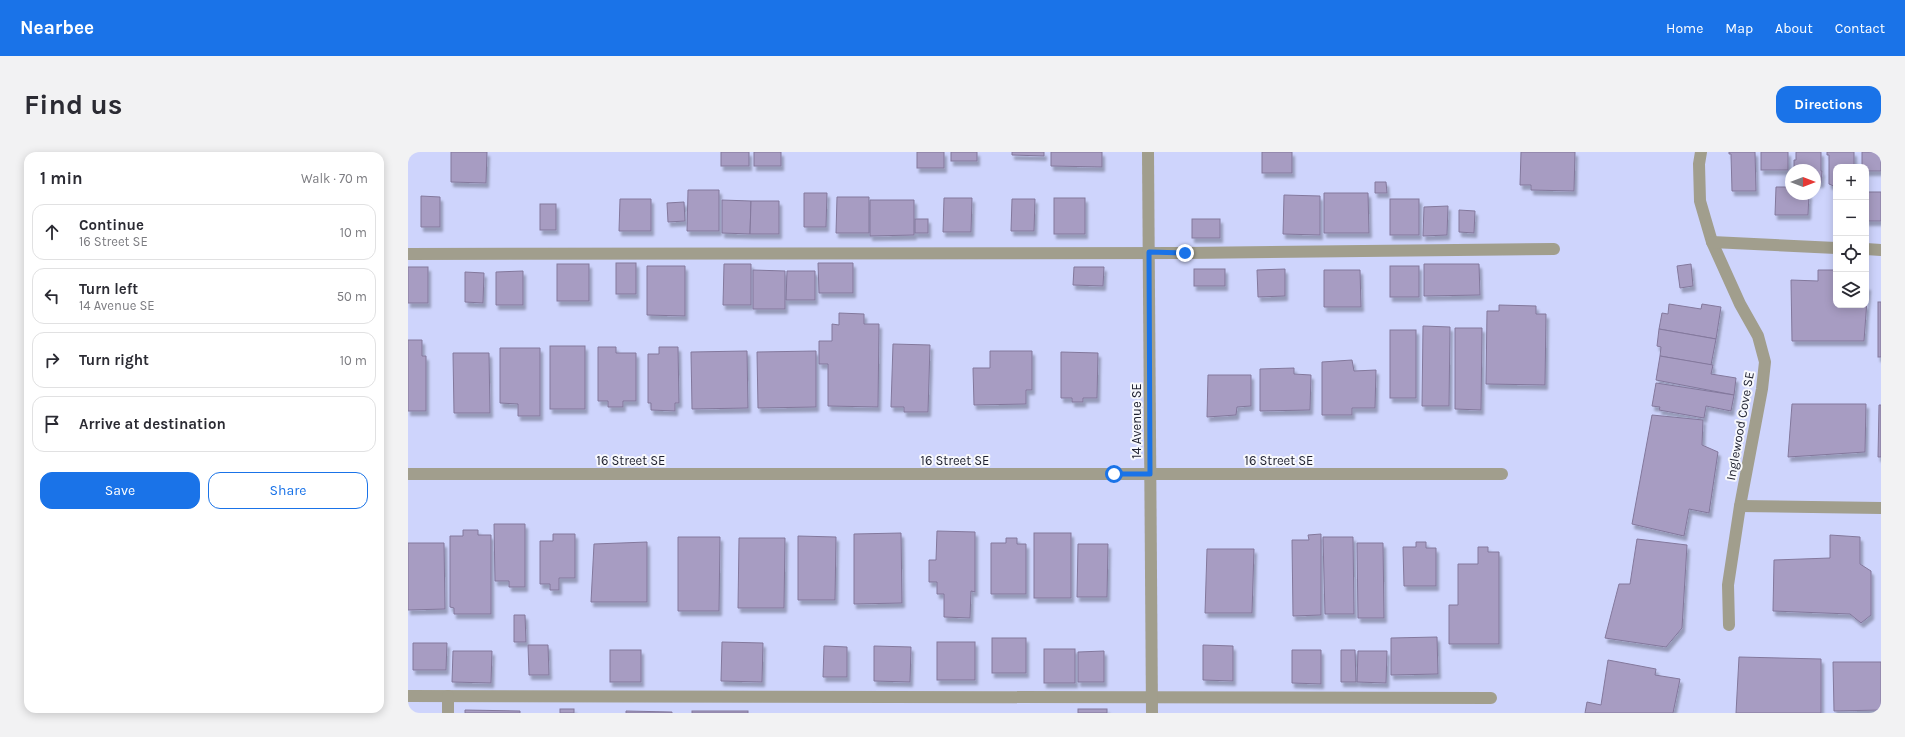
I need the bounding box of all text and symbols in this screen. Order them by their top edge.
text: Nearbee [20,17,94,39]
text: Home [1666,20,1703,37]
text: Map [1725,20,1753,37]
text: About [1775,20,1813,37]
text: Contact [1835,20,1885,37]
button: Directions [1776,86,1881,123]
text: Find us [24,88,123,121]
north arrow [1785,164,1821,200]
map controls [1833,164,1869,308]
button: + [1833,164,1869,200]
text: 1 min [40,168,83,188]
text: Walk · 70 m [301,171,368,186]
button: − [1833,200,1869,236]
text: Continue [79,216,144,234]
icon: ahead [41,221,63,243]
text: 10 m [340,225,367,240]
text: 16 Street SE [79,234,148,249]
button: locate [1833,236,1869,272]
route end [1176,244,1194,262]
button: layers [1833,272,1869,308]
text: Turn left [79,280,138,298]
icon: left [41,285,63,307]
text: 50 m [337,289,367,304]
text: 14 Avenue SE [79,298,155,313]
icon: right [41,349,63,371]
text: Turn right [79,351,149,369]
text: 10 m [340,353,367,368]
street label: Inglewood Cove SE [1723,370,1757,482]
street label: 14 Avenue SE [1129,383,1144,459]
icon: arrive [41,413,63,435]
text: Arrive at destination [79,415,226,433]
street label: 16 Street SE [597,453,665,468]
street label: 16 Street SE [921,453,989,468]
street label: 16 Street SE [1245,453,1313,468]
route start [1105,465,1123,483]
button: Save [40,472,200,509]
button: Share [208,472,368,509]

